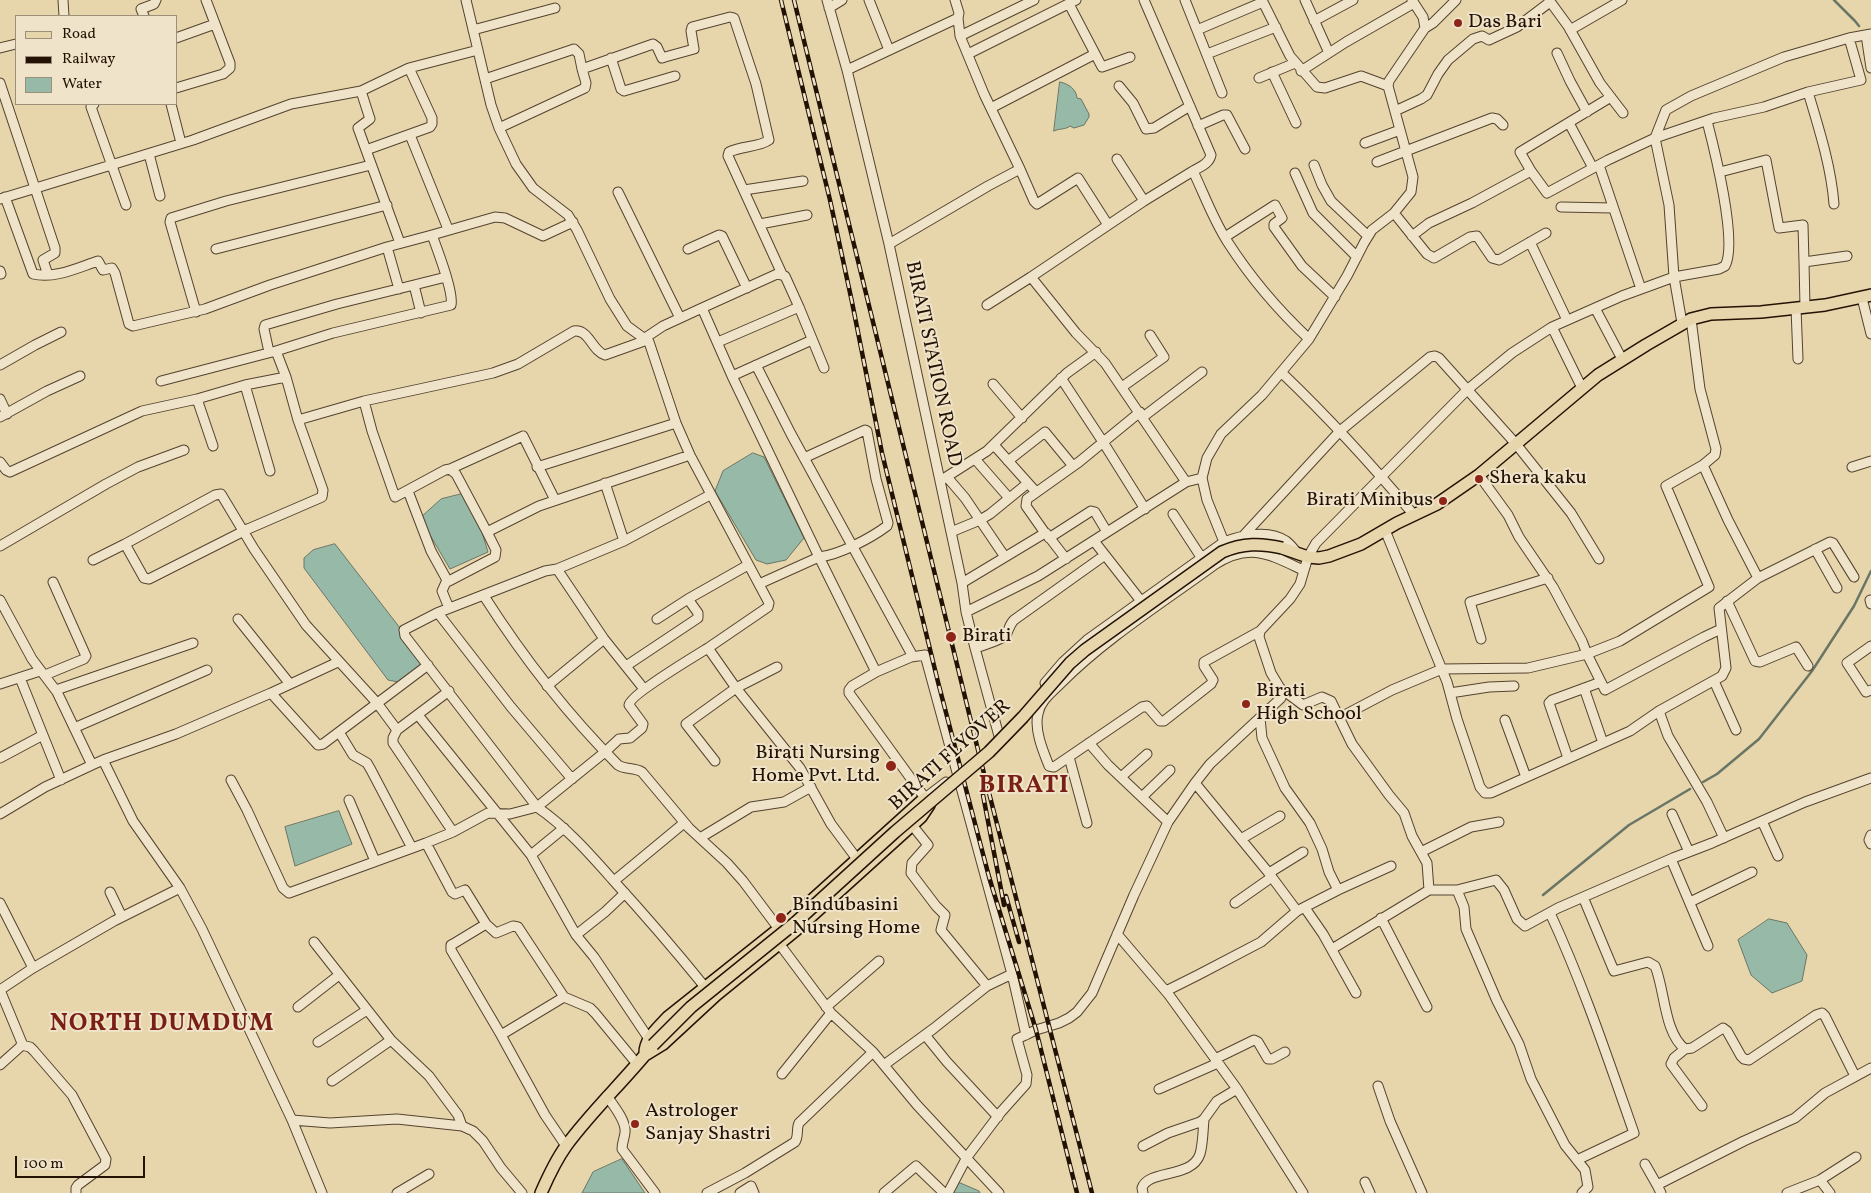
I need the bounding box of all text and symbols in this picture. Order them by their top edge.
place label: Das Bari [1468,11,1542,35]
legend [15,15,178,105]
marker: Das Bari [1452,17,1464,29]
text: Road [62,24,96,45]
text: Railway [62,49,115,70]
text: Water [62,74,102,95]
street label: BIRATI STATION ROAD [898,259,966,469]
place label: Shera kaku [1489,467,1587,491]
marker: Shera kaku [1473,473,1485,485]
place label: Birati Minibus [1306,489,1433,513]
marker: Birati Minibus [1437,495,1449,507]
place label: Birati [962,625,1012,649]
marker: Birati [944,630,958,644]
place label: Birati High School [1256,680,1362,727]
street label: BIRATI FLYOVER [885,695,1017,817]
marker: Birati High School [1240,698,1252,710]
place label: Birati Nursing Home Pvt. Ltd. [751,742,880,789]
marker: Birati Nursing Home Pvt. Ltd. [884,759,898,773]
district label: BIRATI [978,772,1070,802]
place label: Bindubasini Nursing Home [792,894,920,941]
marker: Bindubasini Nursing Home [774,911,788,925]
district label: NORTH DUMDUM [48,1010,276,1040]
place label: Astrologer Sanjay Shastri [645,1100,771,1147]
marker: Astrologer Sanjay Shastri [629,1118,641,1130]
scale bar [18,1146,148,1178]
text: 100 m [23,1154,63,1175]

